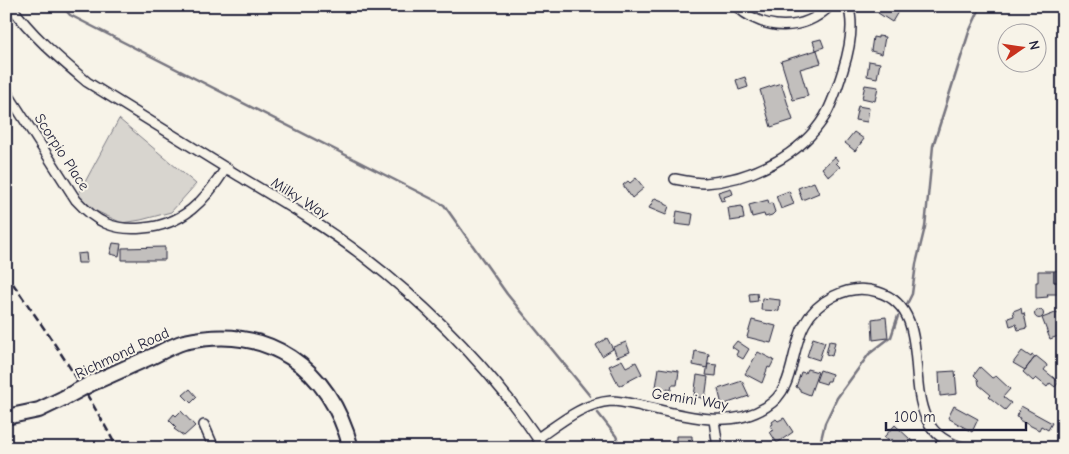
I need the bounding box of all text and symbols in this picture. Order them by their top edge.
north arrow [996,22,1046,72]
text: N [1025,39,1043,52]
street label: Scorpio Place [31,110,94,194]
street label: Milky Way [268,173,332,223]
street label: Richmond Road [72,323,172,383]
street label: Gemini Way [650,384,730,414]
scale bar [886,399,1026,431]
text: 100 m [894,408,936,426]

